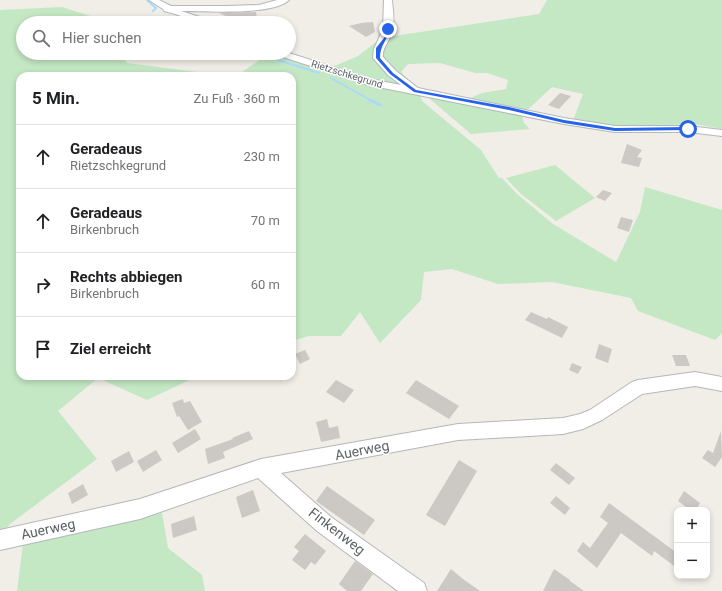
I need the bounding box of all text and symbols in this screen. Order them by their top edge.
search box [16,16,296,60]
route end [379,20,397,38]
icon: search [30,27,52,49]
text: Hier suchen [62,29,141,47]
street label: Rietzschkegrund [310,58,384,90]
text: 5 Min. [32,88,80,108]
text: Zu Fuß · 360 m [194,91,280,106]
route start [679,120,697,138]
text: Geradeaus [70,140,142,158]
icon: ahead [32,146,54,168]
text: 230 m [243,149,280,164]
text: Rietzschkegrund [70,158,166,173]
text: Geradeaus [70,204,142,222]
icon: ahead [32,210,54,232]
text: 70 m [251,213,280,228]
text: Birkenbruch [70,222,139,237]
text: Rechts abbiegen [70,268,183,286]
icon: right [32,274,54,296]
text: 60 m [251,277,280,292]
text: Birkenbruch [70,286,139,301]
icon: arrive [32,338,54,360]
text: Ziel erreicht [70,340,151,358]
street label: Auerweg [334,437,390,463]
street label: Finkenweg [306,504,368,558]
map controls [674,507,710,579]
button: + [674,507,710,543]
street label: Auerweg [19,515,77,543]
button: − [674,543,710,579]

